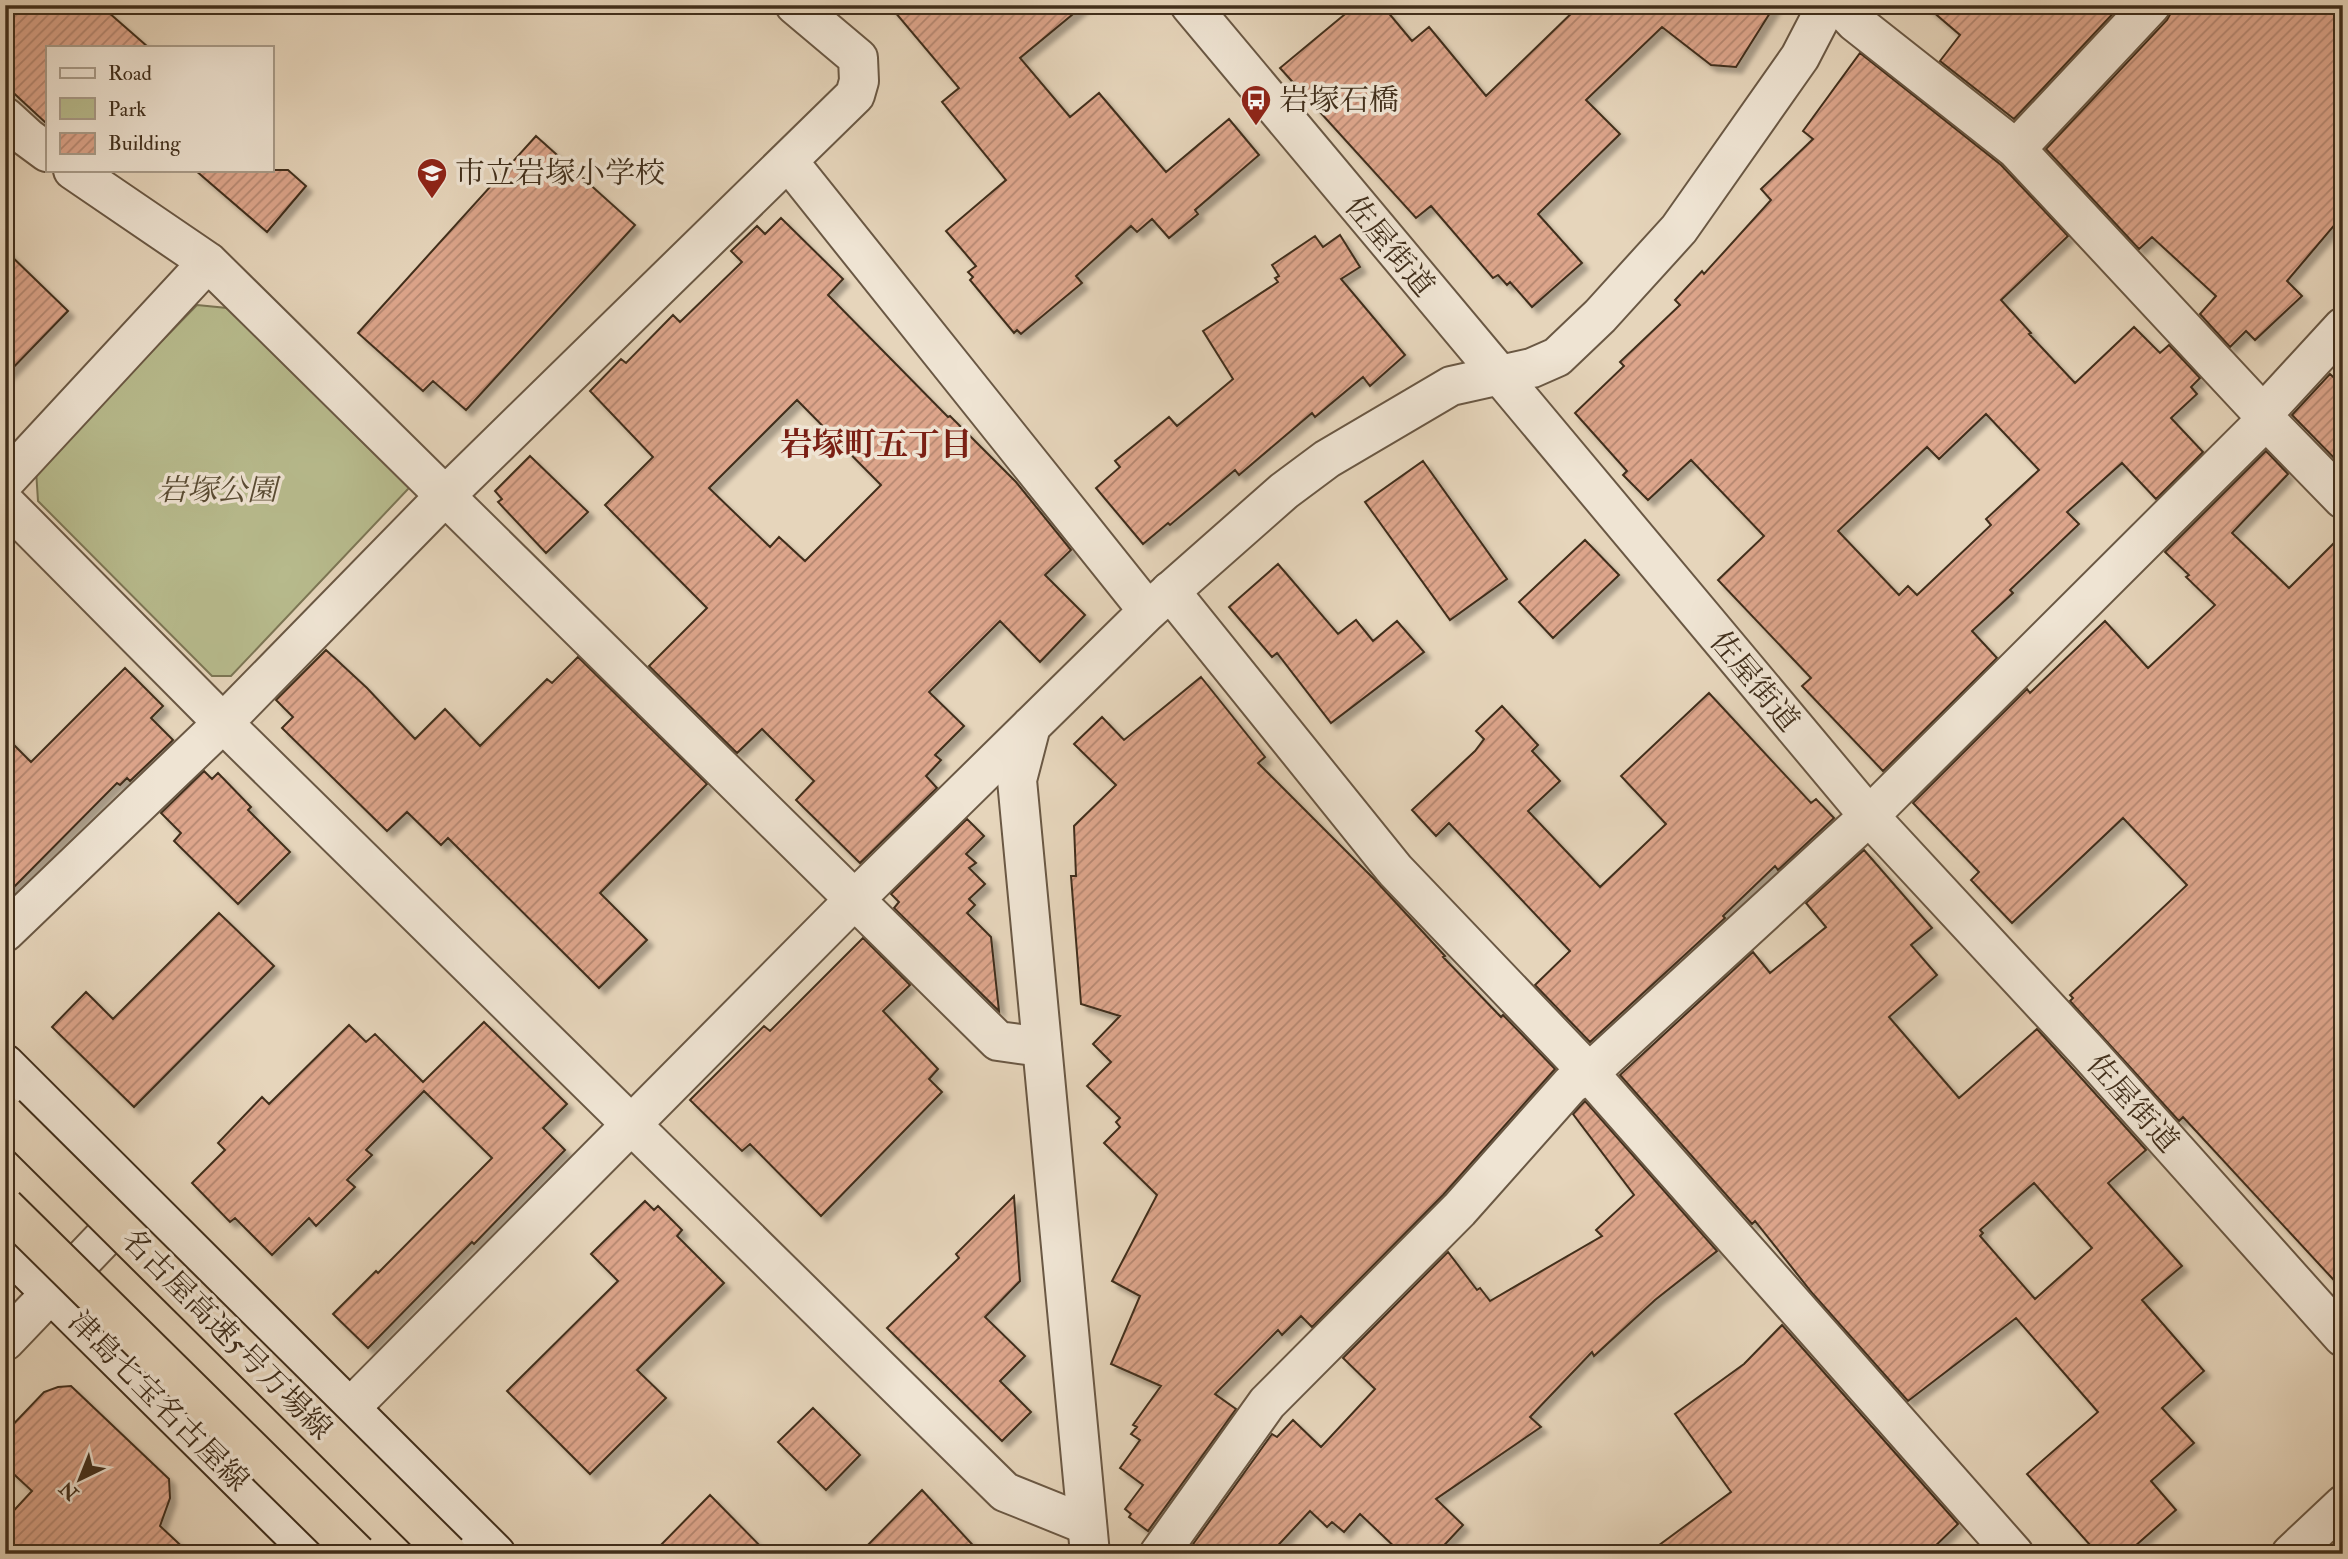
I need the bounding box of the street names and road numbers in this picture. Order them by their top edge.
street label: 佐屋街道 [1337,188,1442,304]
street label: 佐屋街道 [1702,623,1807,739]
street label: 佐屋街道 [2079,1046,2187,1160]
street label: 名古屋高速5号万場線 [113,1221,340,1448]
street label: 津島七宝名古屋線 [61,1303,257,1499]

